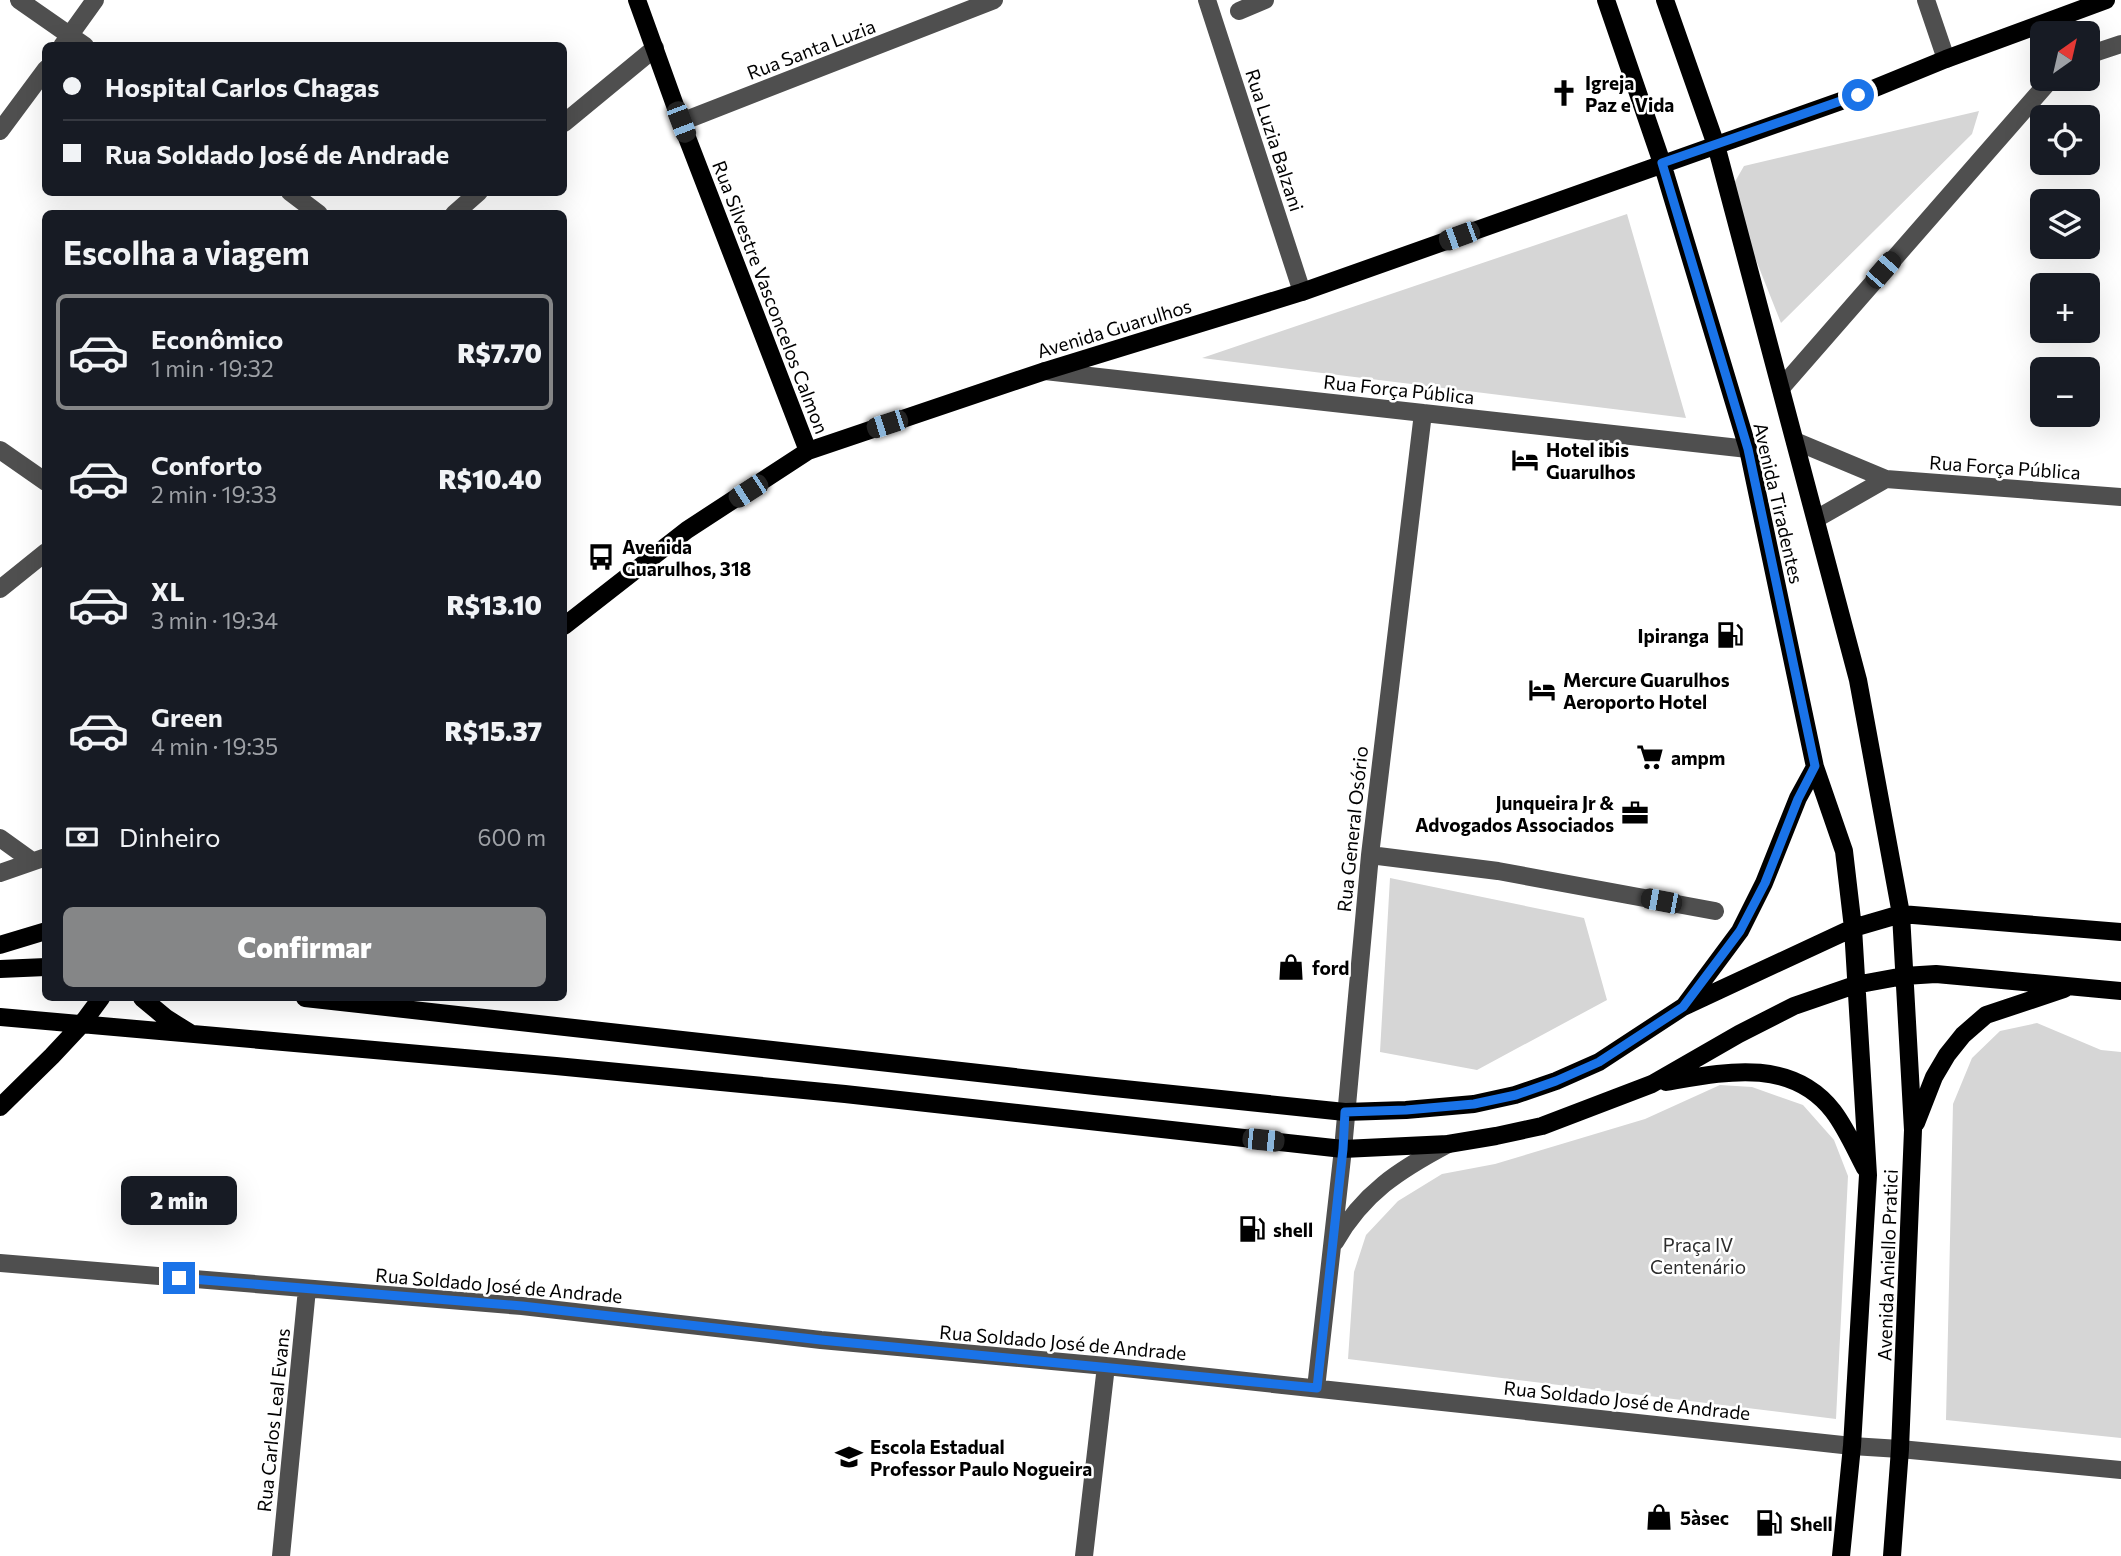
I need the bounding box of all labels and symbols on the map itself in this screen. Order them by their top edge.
street label: Rua Santa Luzia [743,14,879,84]
north arrow [2030,21,2100,91]
street label: Rua Luzia Balzani [1241,66,1309,214]
place label: Igreja Paz e Vida [1585,71,1674,116]
church icon: Igreja Paz e Vida [1549,78,1579,108]
route start [1842,79,1874,111]
car [664,99,699,145]
street label: Rua Silvestre Vasconcelos Calmon [708,157,834,437]
car [1436,219,1483,253]
car [1862,247,1905,293]
street label: Avenida Guarulhos [1034,294,1194,362]
street label: Rua Força Pública [1322,370,1476,408]
car [864,408,911,440]
street label: Avenida Tiradentes [1749,420,1809,586]
place label: Hotel ibis Guarulhos [1546,438,1636,483]
hotel icon: Hotel ibis Guarulhos [1510,445,1540,475]
street label: Rua Força Pública [1929,450,2081,484]
car [725,471,772,511]
place label: Avenida Guarulhos, 318 [622,535,751,580]
bus stop icon: Avenida Guarulhos, 318 [586,542,616,572]
fuel station icon: Ipiranga [1715,620,1745,650]
place label: Ipiranga [1637,624,1709,647]
place label: Mercure Guarulhos Aeroporto Hotel [1563,668,1730,713]
hotel icon: Mercure Guarulhos Aeroporto Hotel [1527,675,1557,705]
supermarket icon: ampm [1635,742,1665,772]
street label: Rua General Osório [1332,745,1372,913]
place label: ampm [1671,746,1725,769]
place label: Junqueira Jr & Advogados Associados [1415,791,1614,836]
office icon: Junqueira Jr & Advogados Associados [1620,798,1650,828]
car [1639,887,1684,915]
shop icon: ford [1276,952,1306,982]
place label: ford [1312,956,1350,979]
car [1242,1127,1285,1153]
street label: Avenida Aniello Pratici [1872,1169,1902,1361]
callout: 2 min [121,1176,237,1226]
fuel station icon: shell [1237,1214,1267,1244]
place label: shell [1273,1218,1313,1241]
park label: Praça IV Centenário [1650,1233,1746,1278]
route end [163,1262,195,1294]
street label: Rua Soldado José de Andrade [374,1263,624,1307]
street label: Rua Soldado José de Andrade [938,1320,1188,1364]
street label: Rua Carlos Leal Evans [252,1327,294,1513]
street label: Rua Soldado José de Andrade [1503,1376,1751,1424]
place label: Escola Estadual Professor Paulo Nogueira [870,1435,1092,1480]
school or university icon: Escola Estadual Professor Paulo Nogueira [834,1442,864,1472]
shop icon: 5àsec [1644,1502,1674,1532]
place label: 5àsec [1680,1506,1729,1529]
fuel station icon: Shell [1754,1508,1784,1538]
place label: Shell [1790,1512,1833,1535]

